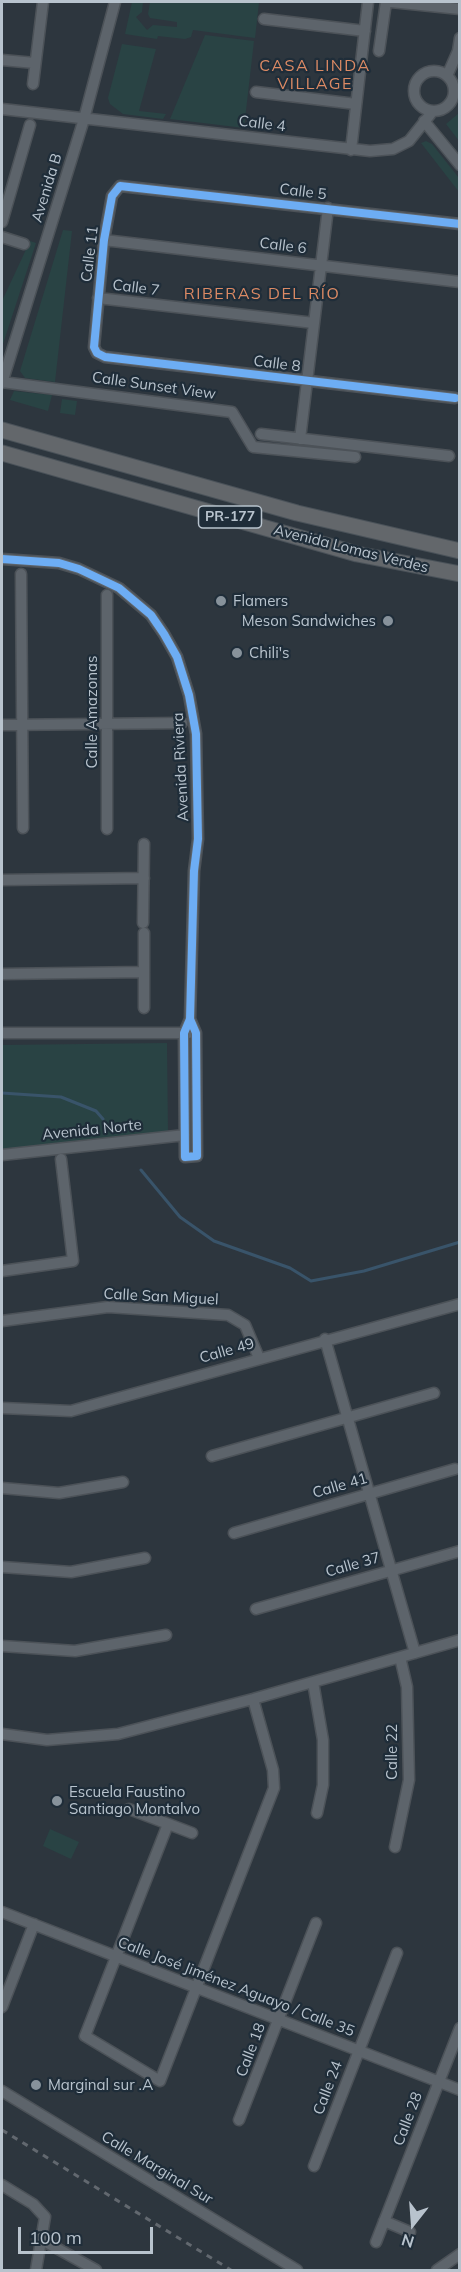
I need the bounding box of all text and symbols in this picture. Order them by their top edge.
district label: CASA LINDA VILLAGE [259,56,371,94]
street label: Calle 4 [237,112,287,136]
street label: Avenida B [28,151,66,225]
street label: Calle 5 [278,180,328,204]
street label: Calle 11 [78,225,102,283]
street label: Calle 6 [258,234,308,258]
street label: Calle 7 [111,276,161,300]
district label: RIBERAS DEL RÍO [184,284,340,304]
street label: Calle 8 [252,352,302,376]
street label: Calle Sunset View [91,368,217,404]
road number: PR-177 [198,506,262,528]
street label: Avenida Lomas Verdes [272,521,430,577]
place label: Flamers [233,592,288,610]
marker: Flamers [214,594,228,608]
place label: Meson Sandwiches [242,612,376,630]
marker: Meson Sandwiches [381,614,395,628]
place label: Chili's [249,644,290,662]
marker: Chili's [230,646,244,660]
street label: Calle Amazonas [83,656,101,768]
street label: Avenida Riviera [169,712,193,822]
street label: Avenida Norte [41,1116,143,1144]
street label: Calle San Miguel [103,1285,219,1309]
street label: Calle 49 [197,1335,257,1367]
street label: Calle 41 [310,1470,370,1502]
street label: Calle 37 [323,1549,383,1581]
street label: Calle 22 [383,1724,401,1780]
place label: Escuela Faustino Santiago Montalvo [69,1783,200,1818]
marker: Escuela Faustino Santiago Montalvo [50,1794,64,1808]
street label: Calle José Jiménez Aguayo / Calle 35 [115,1933,357,2041]
street label: Calle 18 [233,2021,269,2079]
street label: Calle 24 [310,2059,346,2117]
place label: Marginal sur .A [48,2076,153,2094]
marker: Marginal sur .A [29,2078,43,2092]
street label: Calle 28 [390,2090,426,2148]
street label: Calle Marginal Sur [98,2128,216,2208]
north arrow [383,2194,443,2254]
scale bar [21,2215,156,2253]
text: 100 m [29,2226,82,2249]
text: N [399,2230,416,2253]

